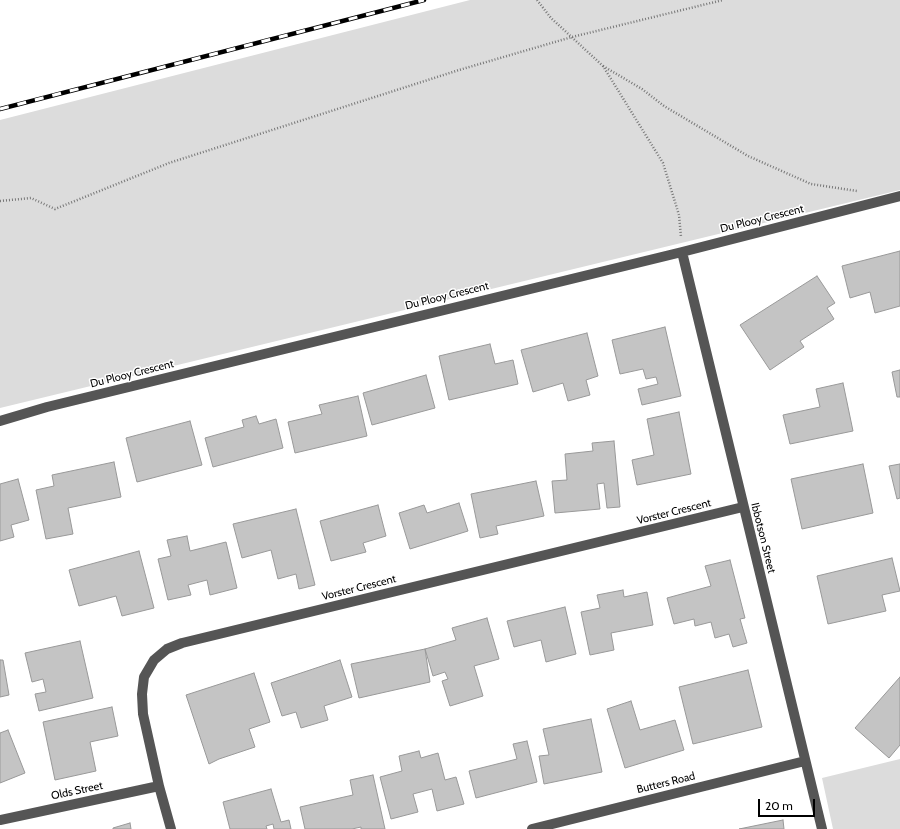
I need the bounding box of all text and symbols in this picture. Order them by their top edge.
street label: Du Plooy Crescent [719,202,805,236]
street label: Du Plooy Crescent [404,279,490,313]
street label: Du Plooy Crescent [89,357,175,391]
street label: Vorster Crescent [636,496,712,528]
street label: Ibbotson Street [748,501,778,575]
street label: Vorster Crescent [321,572,397,604]
street label: Butters Road [635,769,697,797]
street label: Olds Street [50,779,104,803]
scale bar [760,791,817,817]
text: 20 m [765,798,793,813]

